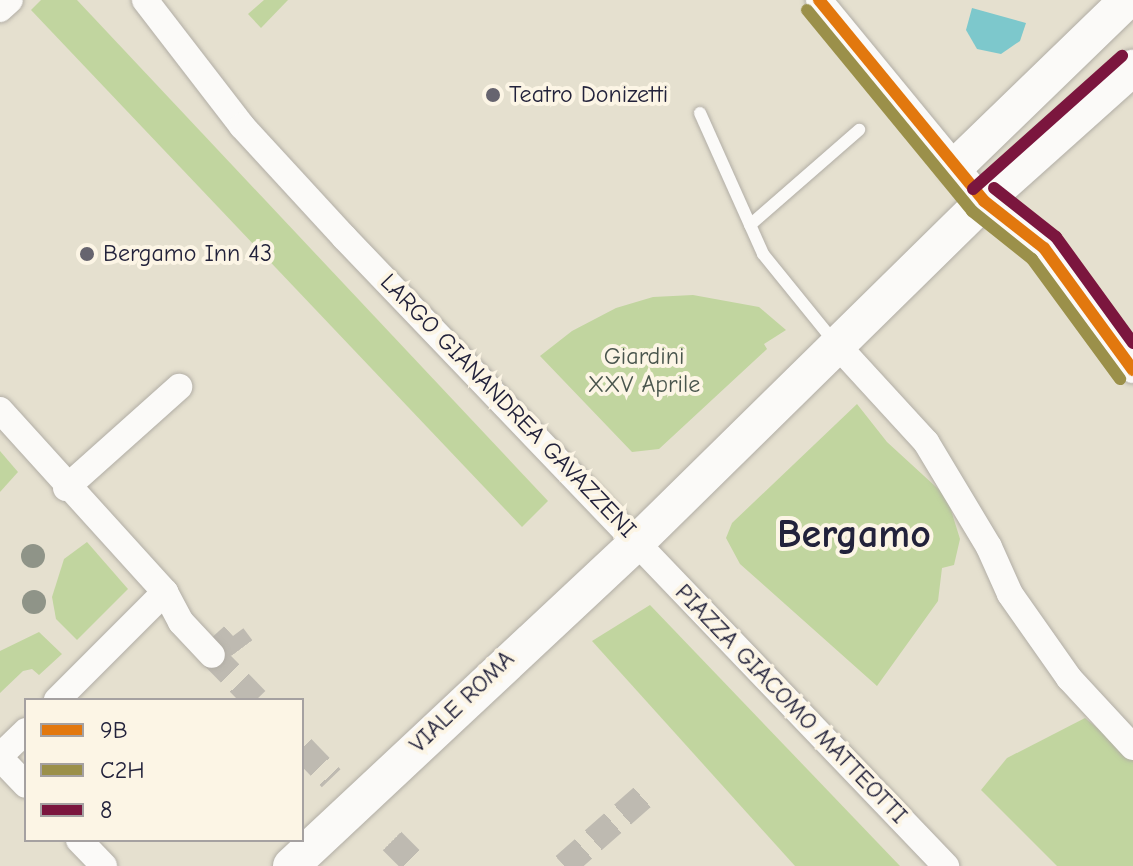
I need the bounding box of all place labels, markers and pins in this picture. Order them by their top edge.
place label: Teatro Donizetti [509,81,668,109]
marker: Teatro Donizetti [484,86,502,104]
place label: Bergamo Inn 43 [103,240,272,268]
marker: Bergamo Inn 43 [78,245,96,263]

